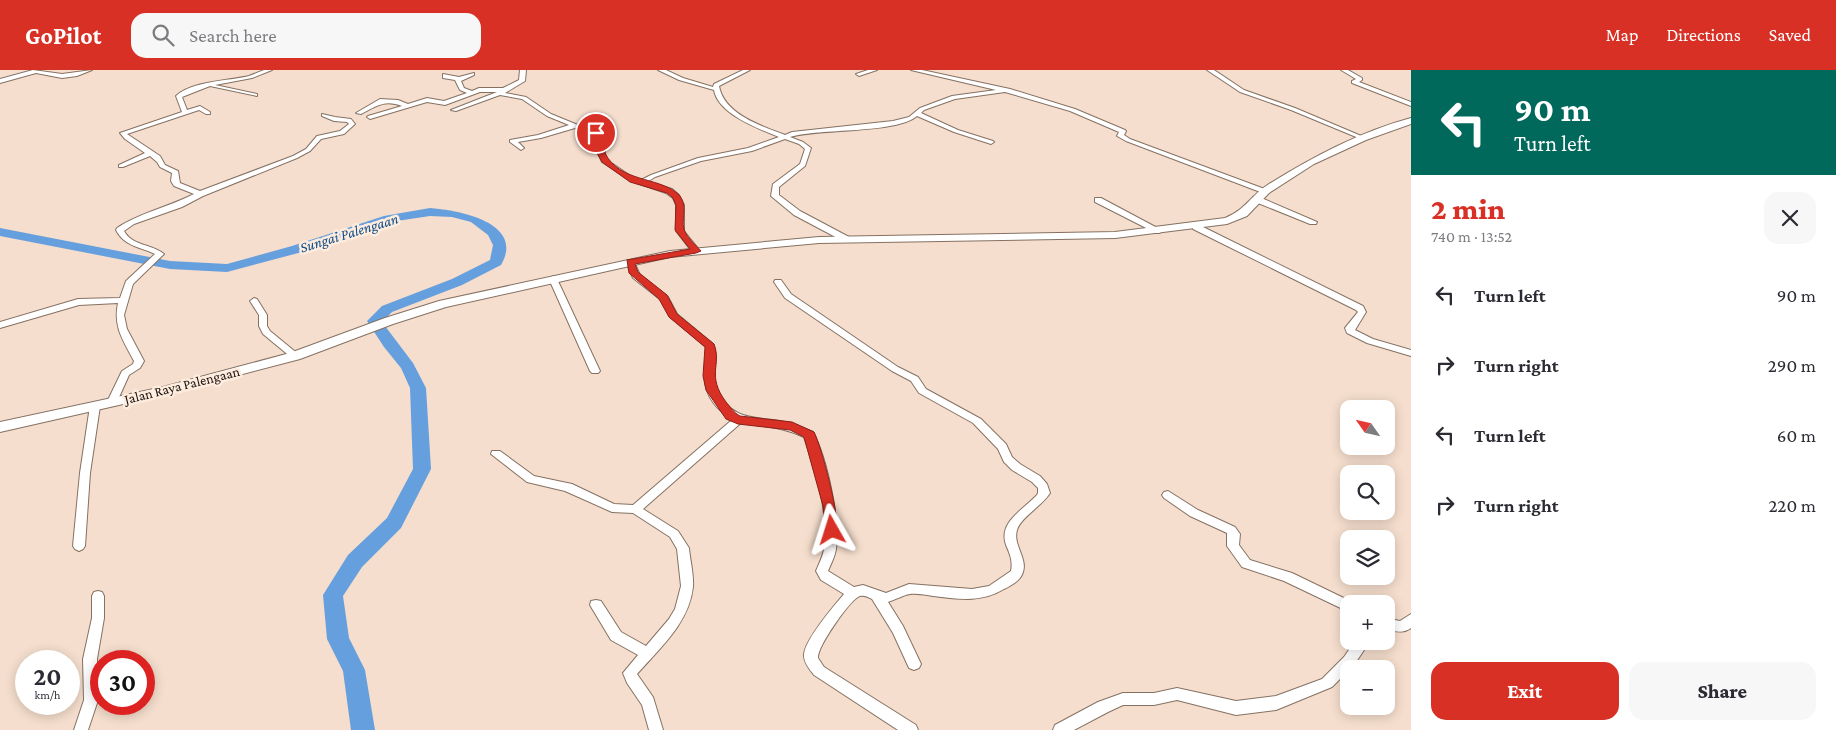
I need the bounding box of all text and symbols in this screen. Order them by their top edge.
search box [131,13,481,58]
icon: search [149,21,177,49]
text: GoPilot [25,22,101,49]
text: Search here [189,25,277,46]
text: Map [1606,25,1638,45]
text: Directions [1666,25,1741,45]
text: Saved [1769,25,1811,45]
icon: left [1431,90,1496,155]
text: 90 m [1514,90,1591,129]
pin [575,112,617,154]
icon: arrive [582,119,610,147]
text: Turn left [1514,131,1591,156]
text: 2 min [1431,192,1505,225]
button: close [1764,192,1816,244]
water label: Sungai Palengaan [298,210,401,257]
text: 740 m · 13:52 [1431,228,1512,245]
icon: left [1431,281,1459,309]
text: Turn left [1474,285,1546,306]
text: 90 m [1777,285,1816,306]
icon: right [1431,351,1459,379]
text: Turn right [1474,355,1559,376]
text: 290 m [1768,355,1816,376]
street label: Jalan Raya Palengaan [121,363,242,408]
north arrow [1340,400,1395,455]
map controls [1340,400,1395,715]
icon: left [1431,421,1459,449]
text: Turn left [1474,425,1546,446]
text: 60 m [1777,425,1816,446]
button: search [1340,465,1395,520]
icon: right [1431,491,1459,519]
text: Turn right [1474,495,1559,516]
text: 220 m [1768,495,1816,516]
position arrow [805,503,857,555]
button: layers [1340,530,1395,585]
button: + [1340,595,1395,650]
speed limit sign: 30 [90,650,155,715]
button: − [1340,660,1395,715]
button: Exit [1431,662,1619,720]
button: Share [1629,662,1816,720]
text: 20 [34,663,61,690]
text: km/h [35,688,60,702]

